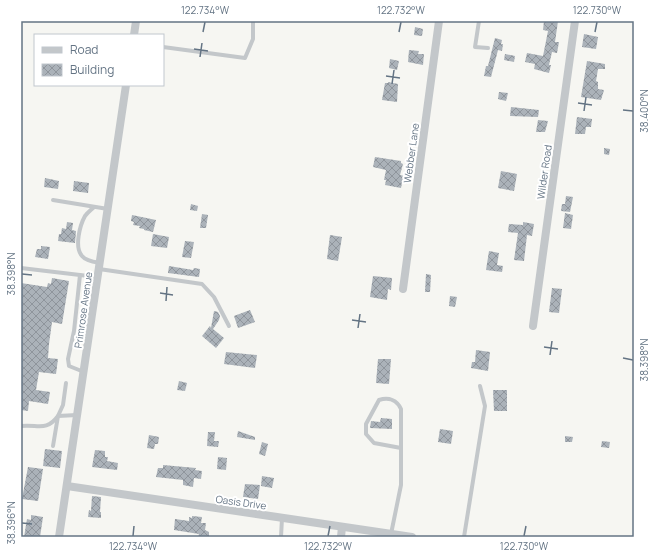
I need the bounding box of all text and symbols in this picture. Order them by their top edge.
text: 122.734°W [181,3,230,17]
text: 122.732°W [377,3,426,17]
text: 122.730°W [573,3,622,17]
legend [34,34,164,86]
text: Road [70,41,98,58]
text: Building [70,61,114,78]
text: 38.400°N [637,89,651,133]
street label: Webber Lane [400,122,422,184]
street label: Wilder Road [533,144,555,200]
text: 38.398°N [4,252,18,295]
street label: Primrose Avenue [71,271,95,349]
text: 38.398°N [637,338,651,381]
street label: Oasis Drive [215,492,267,513]
text: 38.396°N [4,501,18,545]
text: 122.734°W [109,539,158,553]
text: 122.732°W [304,539,353,553]
text: 122.730°W [500,539,549,553]

